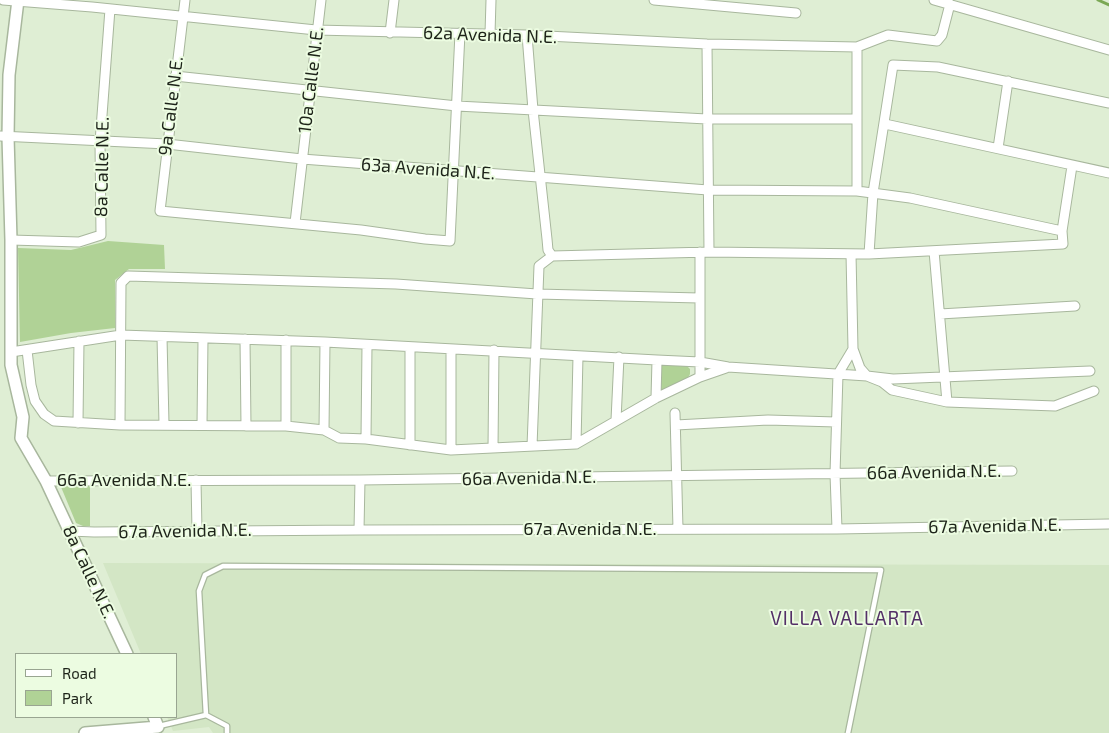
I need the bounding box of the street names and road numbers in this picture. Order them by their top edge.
street label: 62a Avenida N.E. [422,22,558,48]
street label: 10a Calle N.E. [294,25,328,135]
street label: 9a Calle N.E. [154,55,188,157]
street label: 8a Calle N.E. [90,117,114,217]
street label: 63a Avenida N.E. [360,154,496,184]
street label: 66a Avenida N.E. [867,460,1001,484]
street label: 66a Avenida N.E. [462,466,596,490]
street label: 66a Avenida N.E. [57,469,191,491]
street label: 67a Avenida N.E. [928,514,1062,538]
street label: 67a Avenida N.E. [523,518,657,540]
street label: 67a Avenida N.E. [118,519,252,543]
street label: 8a Calle N.E. [58,522,120,622]

